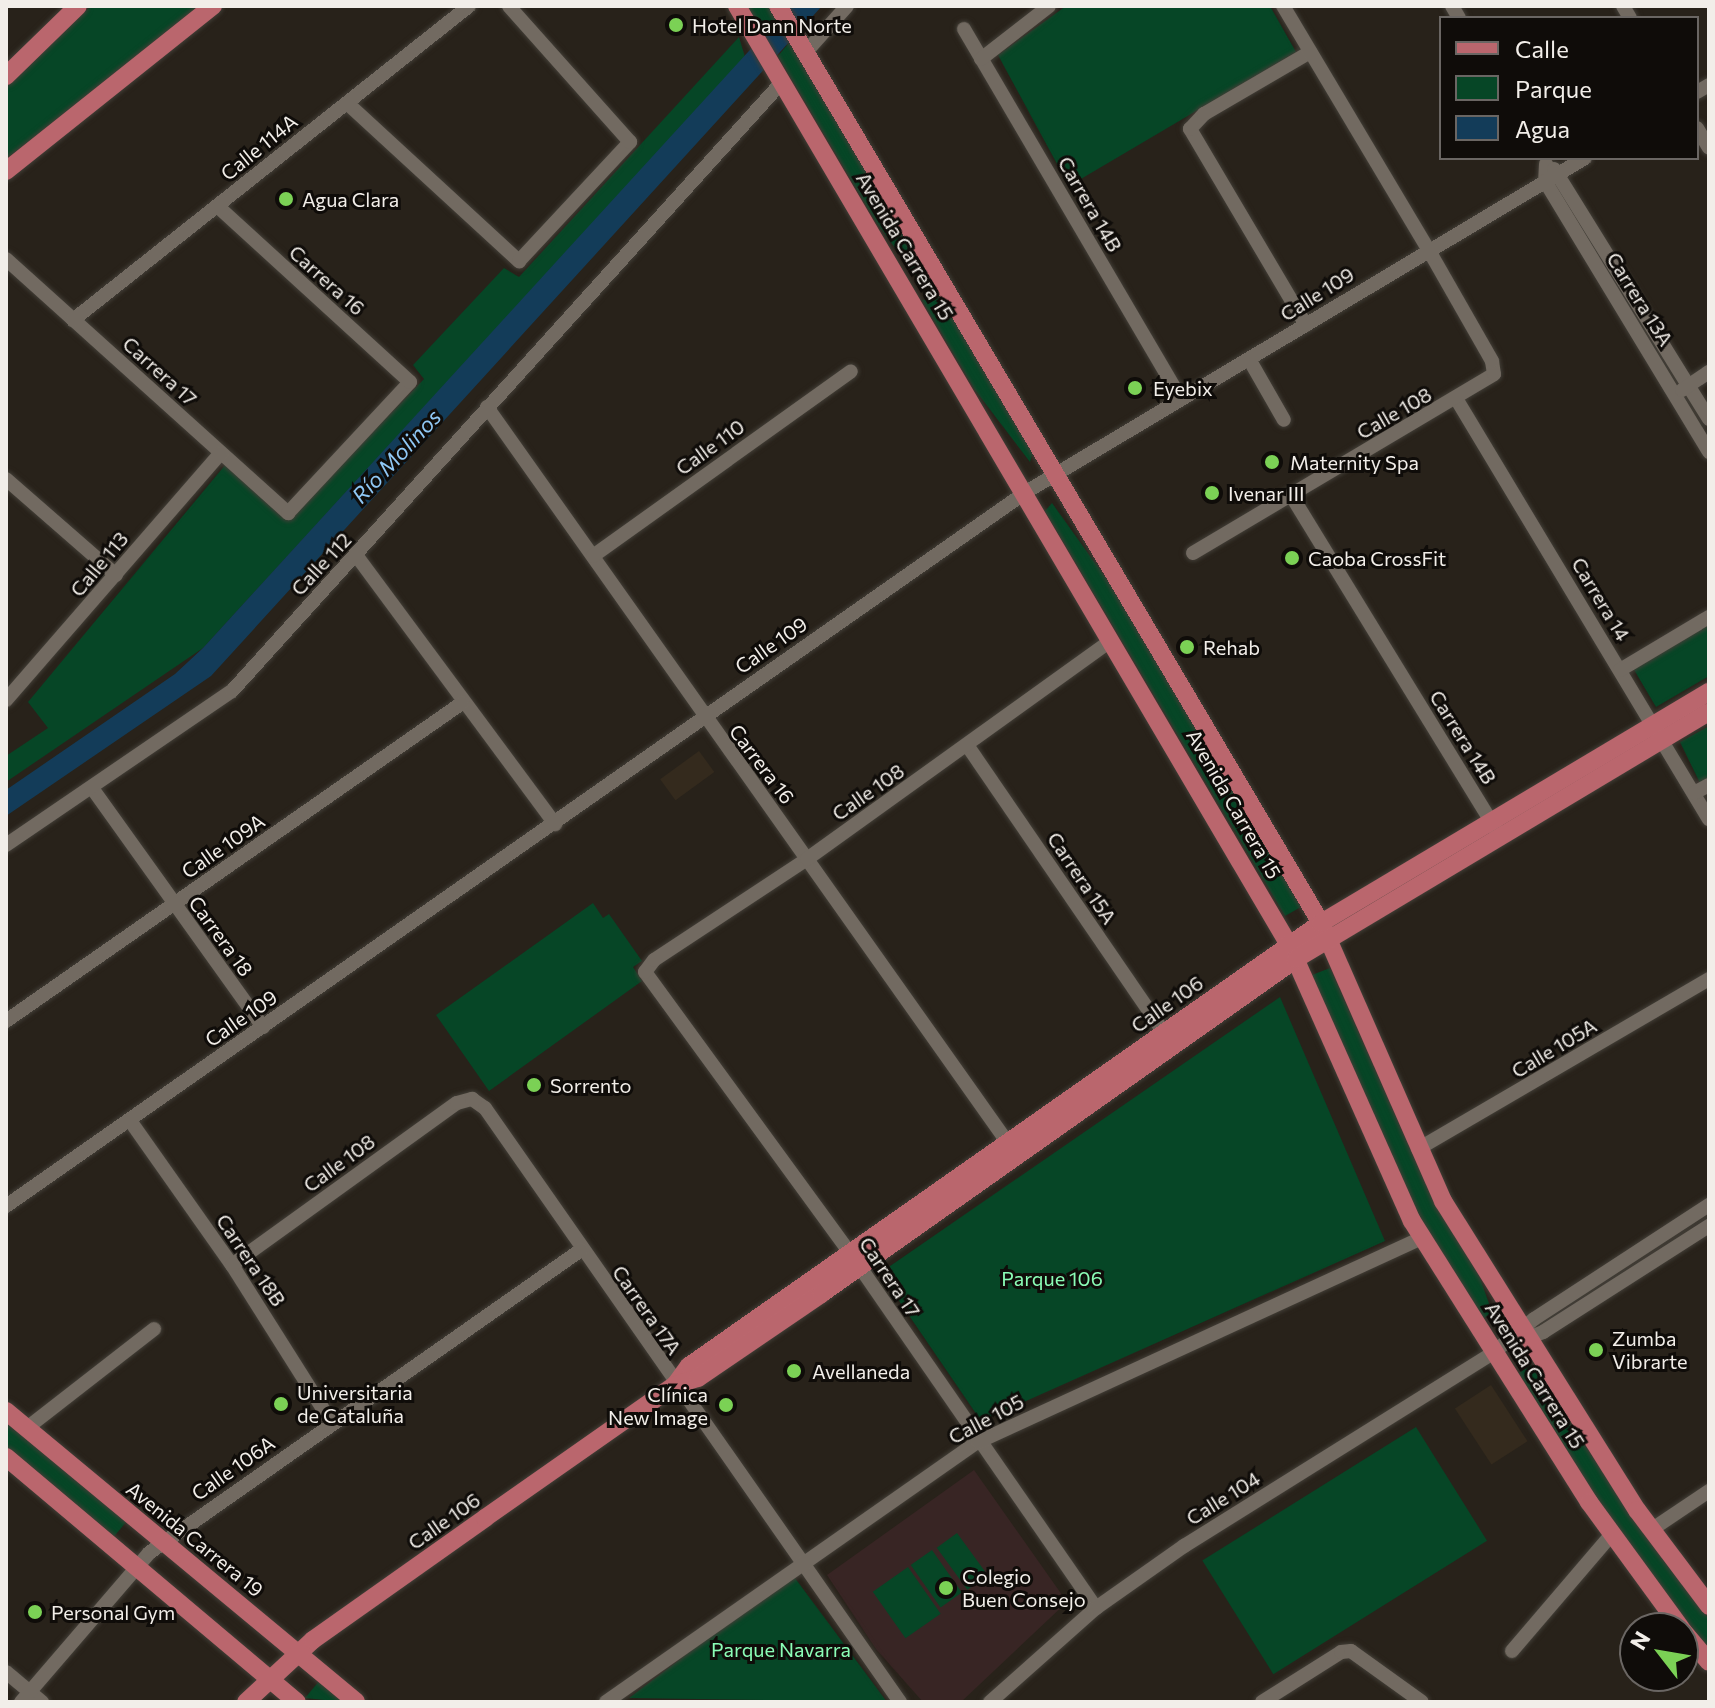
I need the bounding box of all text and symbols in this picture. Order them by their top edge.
place label: Hotel Dann Norte [692,13,852,37]
marker: Hotel Dann Norte [667,16,685,34]
legend [1439,16,1699,160]
text: Calle [1515,34,1569,63]
text: Parque [1515,74,1592,103]
street label: Calle 114A [216,109,302,185]
text: Agua [1515,114,1570,143]
street label: Carrera 14B [1053,152,1127,256]
street label: Avenida Carrera 15 [851,168,959,324]
place label: Agua Clara [302,187,399,211]
marker: Agua Clara [277,190,295,208]
street label: Carrera 16 [284,240,370,320]
street label: Carrera 13A [1602,248,1678,350]
street label: Calle 109 [1276,262,1358,326]
street label: Carrera 17 [118,331,202,411]
place label: Eyebix [1153,376,1213,400]
marker: Eyebix [1124,377,1146,399]
street label: Calle 108 [1352,382,1436,444]
water label: Río Molinos [346,404,446,508]
street label: Calle 110 [671,414,749,480]
place label: Maternity Spa [1290,450,1419,474]
marker: Maternity Spa [1261,451,1283,473]
place label: Ivenar III [1228,481,1305,505]
marker: Ivenar III [1203,484,1221,502]
street label: Calle 113 [65,527,133,601]
street label: Calle 112 [286,528,356,600]
place label: Caoba CrossFit [1308,546,1446,570]
marker: Caoba CrossFit [1283,549,1301,567]
street label: Carrera 14 [1567,553,1635,645]
street label: Calle 109 [730,612,812,678]
place label: Rehab [1203,635,1260,659]
marker: Rehab [1178,638,1196,656]
street label: Carrera 14B [1425,686,1501,788]
street label: Carrera 16 [724,720,800,808]
street label: Avenida Carrera 15 [1182,725,1286,883]
street label: Calle 108 [827,759,909,825]
street label: Calle 109A [177,809,269,883]
street label: Carrera 15A [1042,827,1122,929]
street label: Carrera 18 [184,891,258,981]
street label: Calle 106 [1126,971,1208,1037]
street label: Calle 109 [200,985,282,1051]
street label: Calle 105A [1507,1013,1601,1083]
place label: Sorrento [550,1073,631,1097]
marker: Sorrento [525,1076,543,1094]
street label: Calle 108 [299,1129,379,1197]
street label: Carrera 18B [211,1209,291,1311]
street label: Carrera 17 [854,1232,926,1322]
street label: Carrera 17A [607,1261,687,1359]
park label: Parque 106 [1001,1266,1103,1290]
street label: Avenida Carrera 15 [1480,1297,1590,1453]
place label: Zumba Vibrarte [1612,1326,1688,1373]
marker: Zumba Vibrarte [1587,1341,1605,1359]
place label: Avellaneda [812,1359,910,1383]
marker: Avellaneda [783,1360,805,1382]
place label: Universitaria de Cataluña [297,1380,413,1427]
place label: Clínica New Image [608,1382,708,1429]
street label: Calle 105 [944,1389,1028,1449]
marker: Clínica New Image [715,1394,737,1416]
marker: Universitaria de Cataluña [272,1395,290,1413]
street label: Calle 106A [187,1431,279,1505]
street label: Calle 104 [1182,1466,1264,1530]
street label: Avenida Carrera 19 [122,1476,268,1602]
street label: Calle 106 [403,1488,485,1554]
place label: Colegio Buen Consejo [962,1564,1086,1611]
marker: Colegio Buen Consejo [937,1579,955,1597]
place label: Personal Gym [51,1600,175,1624]
marker: Personal Gym [26,1603,44,1621]
north arrow [1619,1612,1699,1692]
text: N [1624,1626,1656,1654]
park label: Parque Navarra [711,1637,851,1661]

